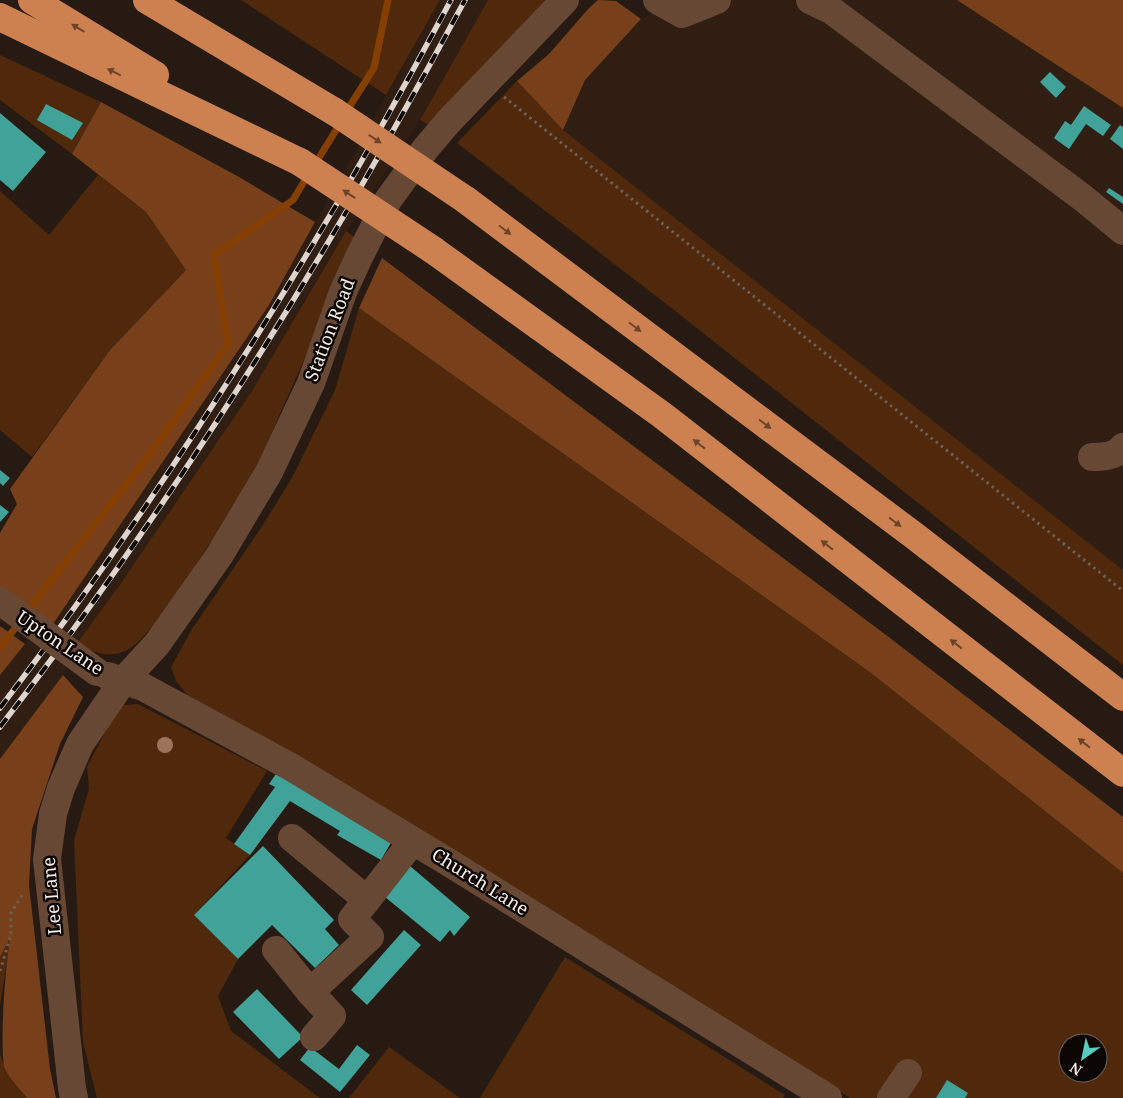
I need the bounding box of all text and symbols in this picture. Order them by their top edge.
one-way arrow [72,24,85,33]
one-way arrow [107,68,121,76]
one-way arrow [369,134,382,144]
one-way arrow [342,190,355,199]
one-way arrow [498,224,511,235]
street label: Station Road [298,275,360,385]
one-way arrow [628,322,642,332]
one-way arrow [758,419,772,429]
one-way arrow [693,439,706,450]
one-way arrow [888,516,901,527]
one-way arrow [821,539,834,550]
street label: Upton Lane [13,604,109,680]
one-way arrow [949,639,963,649]
one-way arrow [1078,738,1091,749]
street label: Church Lane [428,842,534,920]
street label: Lee Lane [36,856,66,936]
north arrow [1058,1033,1108,1083]
text: N [1066,1058,1085,1080]

